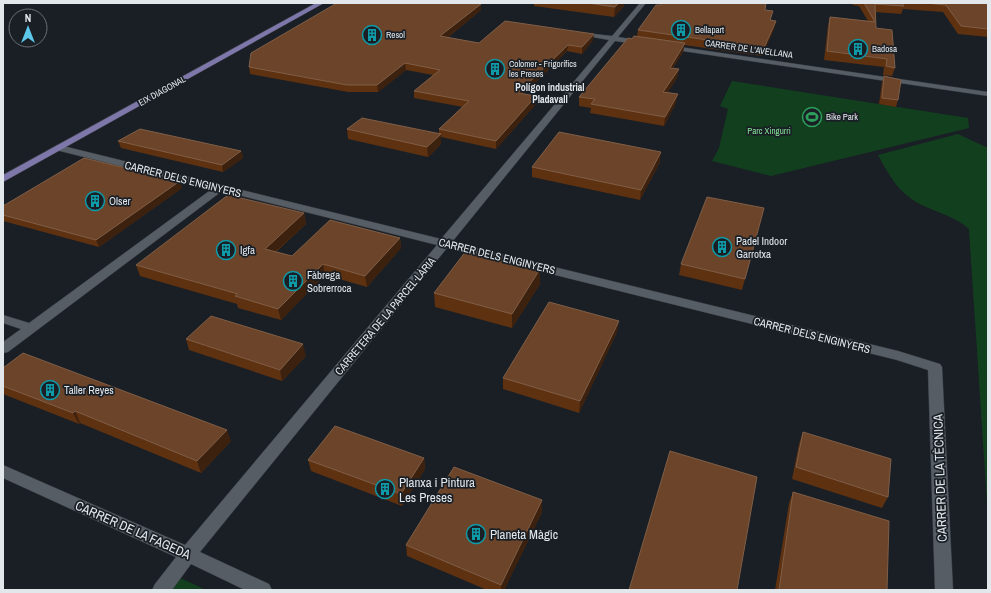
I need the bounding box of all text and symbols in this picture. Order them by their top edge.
north arrow [8,8,48,48]
text: N [25,11,31,25]
building icon: Bellapart [670,19,692,41]
building icon: Resol [361,24,383,46]
place label: Bellapart [695,24,724,36]
place label: Resol [386,29,405,41]
street label: CARRER DE L'AVELLANA [704,37,794,61]
building icon: Badosa [847,38,869,60]
place label: Badosa [872,43,897,55]
building icon: Colomer - Frigorífics les Preses [484,58,506,80]
place label: Colomer - Frigorífics les Preses [509,58,577,80]
street label: EIX DIAGONAL [136,73,188,109]
district label: Polígon industrial Pladavall [515,81,585,106]
sports icon: Bike Park [801,106,823,128]
place label: Bike Park [826,111,858,123]
park label: Parc Xingurri [747,125,791,137]
street label: CARRER DELS ENGINYERS [123,158,243,200]
building icon: Olser [84,190,106,212]
place label: Olser [109,194,131,208]
place label: Padel Indoor Garrotxa [736,234,787,261]
street label: CARRER DELS ENGINYERS [437,235,557,277]
building icon: Padel Indoor Garrotxa [711,236,733,258]
building icon: Igfa [215,239,237,261]
place label: Igfa [240,243,255,257]
street label: CARRETERA DE LA PARCEL·LÀRIA [332,253,439,378]
place label: Fàbrega Sobrerroca [307,268,352,295]
building icon: Fàbrega Sobrerroca [282,270,304,292]
street label: CARRER DELS ENGINYERS [752,314,872,356]
building icon: Taller Reyes [39,379,61,401]
place label: Taller Reyes [64,383,114,397]
street label: CARRER DE LA TÈCNICA [929,413,951,542]
place label: Planxa i Pintura Les Preses [399,474,475,506]
building icon: Planxa i Pintura Les Preses [374,478,396,500]
street label: CARRER DE LA FAGEDA [73,497,194,563]
building icon: Planeta Màgic [465,523,487,545]
place label: Planeta Màgic [490,526,558,543]

